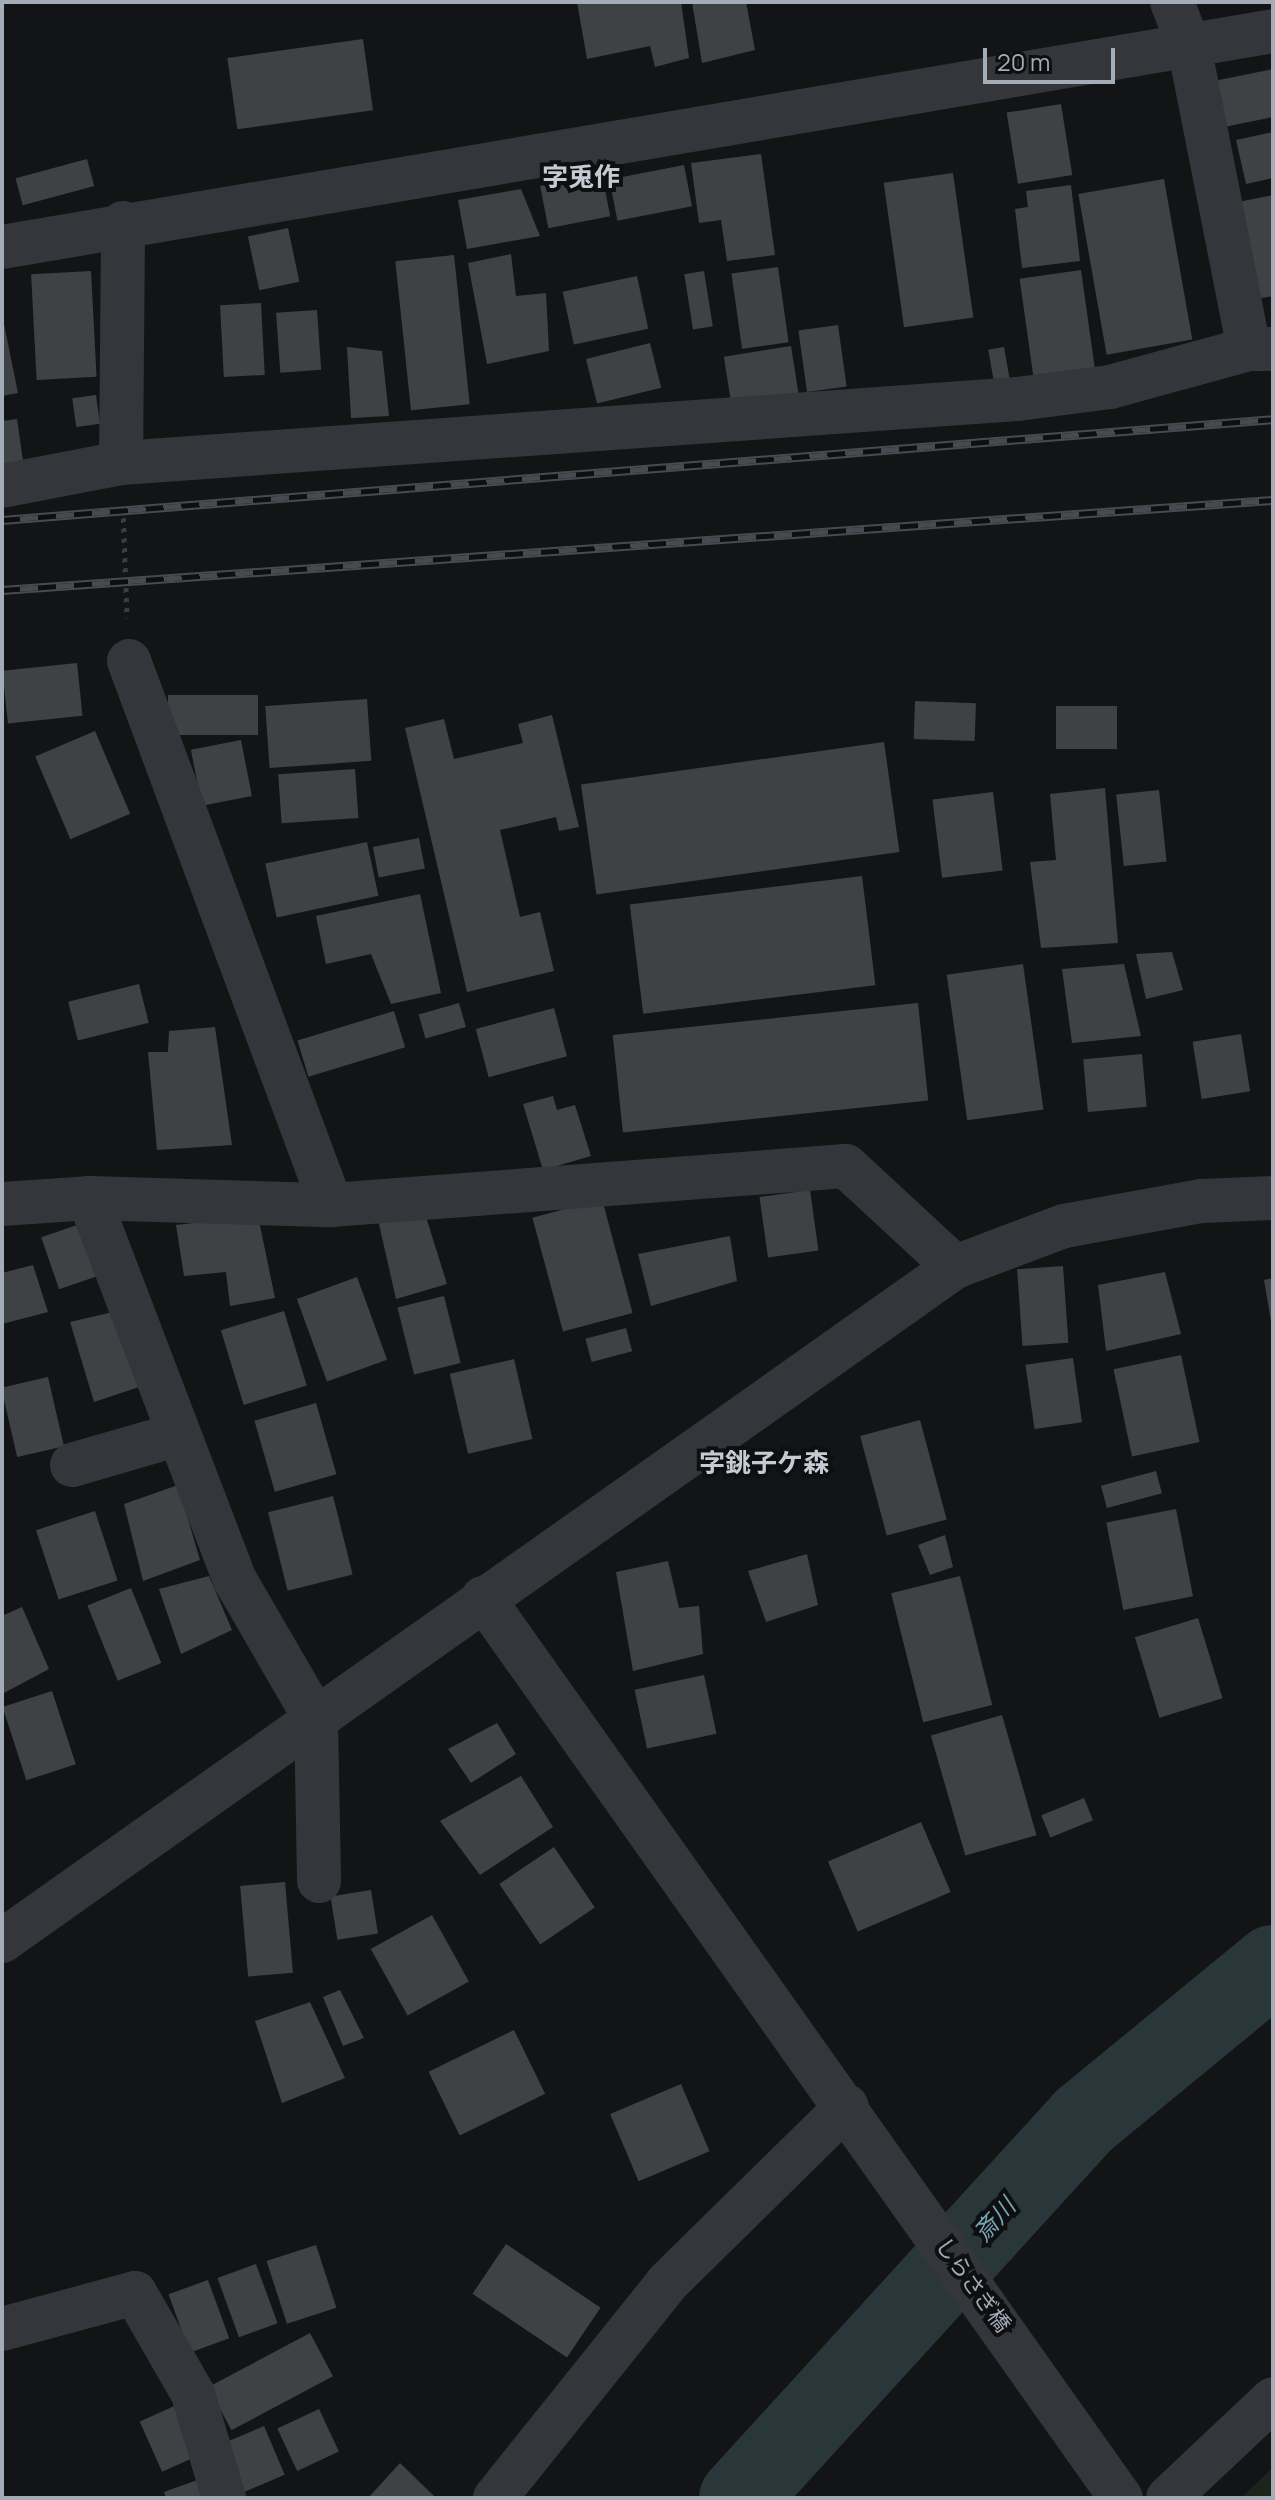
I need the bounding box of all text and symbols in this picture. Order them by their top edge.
scale bar [987,32,1119,82]
text: 20 m [997,45,1050,78]
district label: 字兎作 [542,161,620,193]
district label: 字銚子ケ森 [699,1447,829,1479]
water label: 斎川 [967,2192,1021,2246]
street label: しらさぎ橋 [930,2233,1016,2337]

